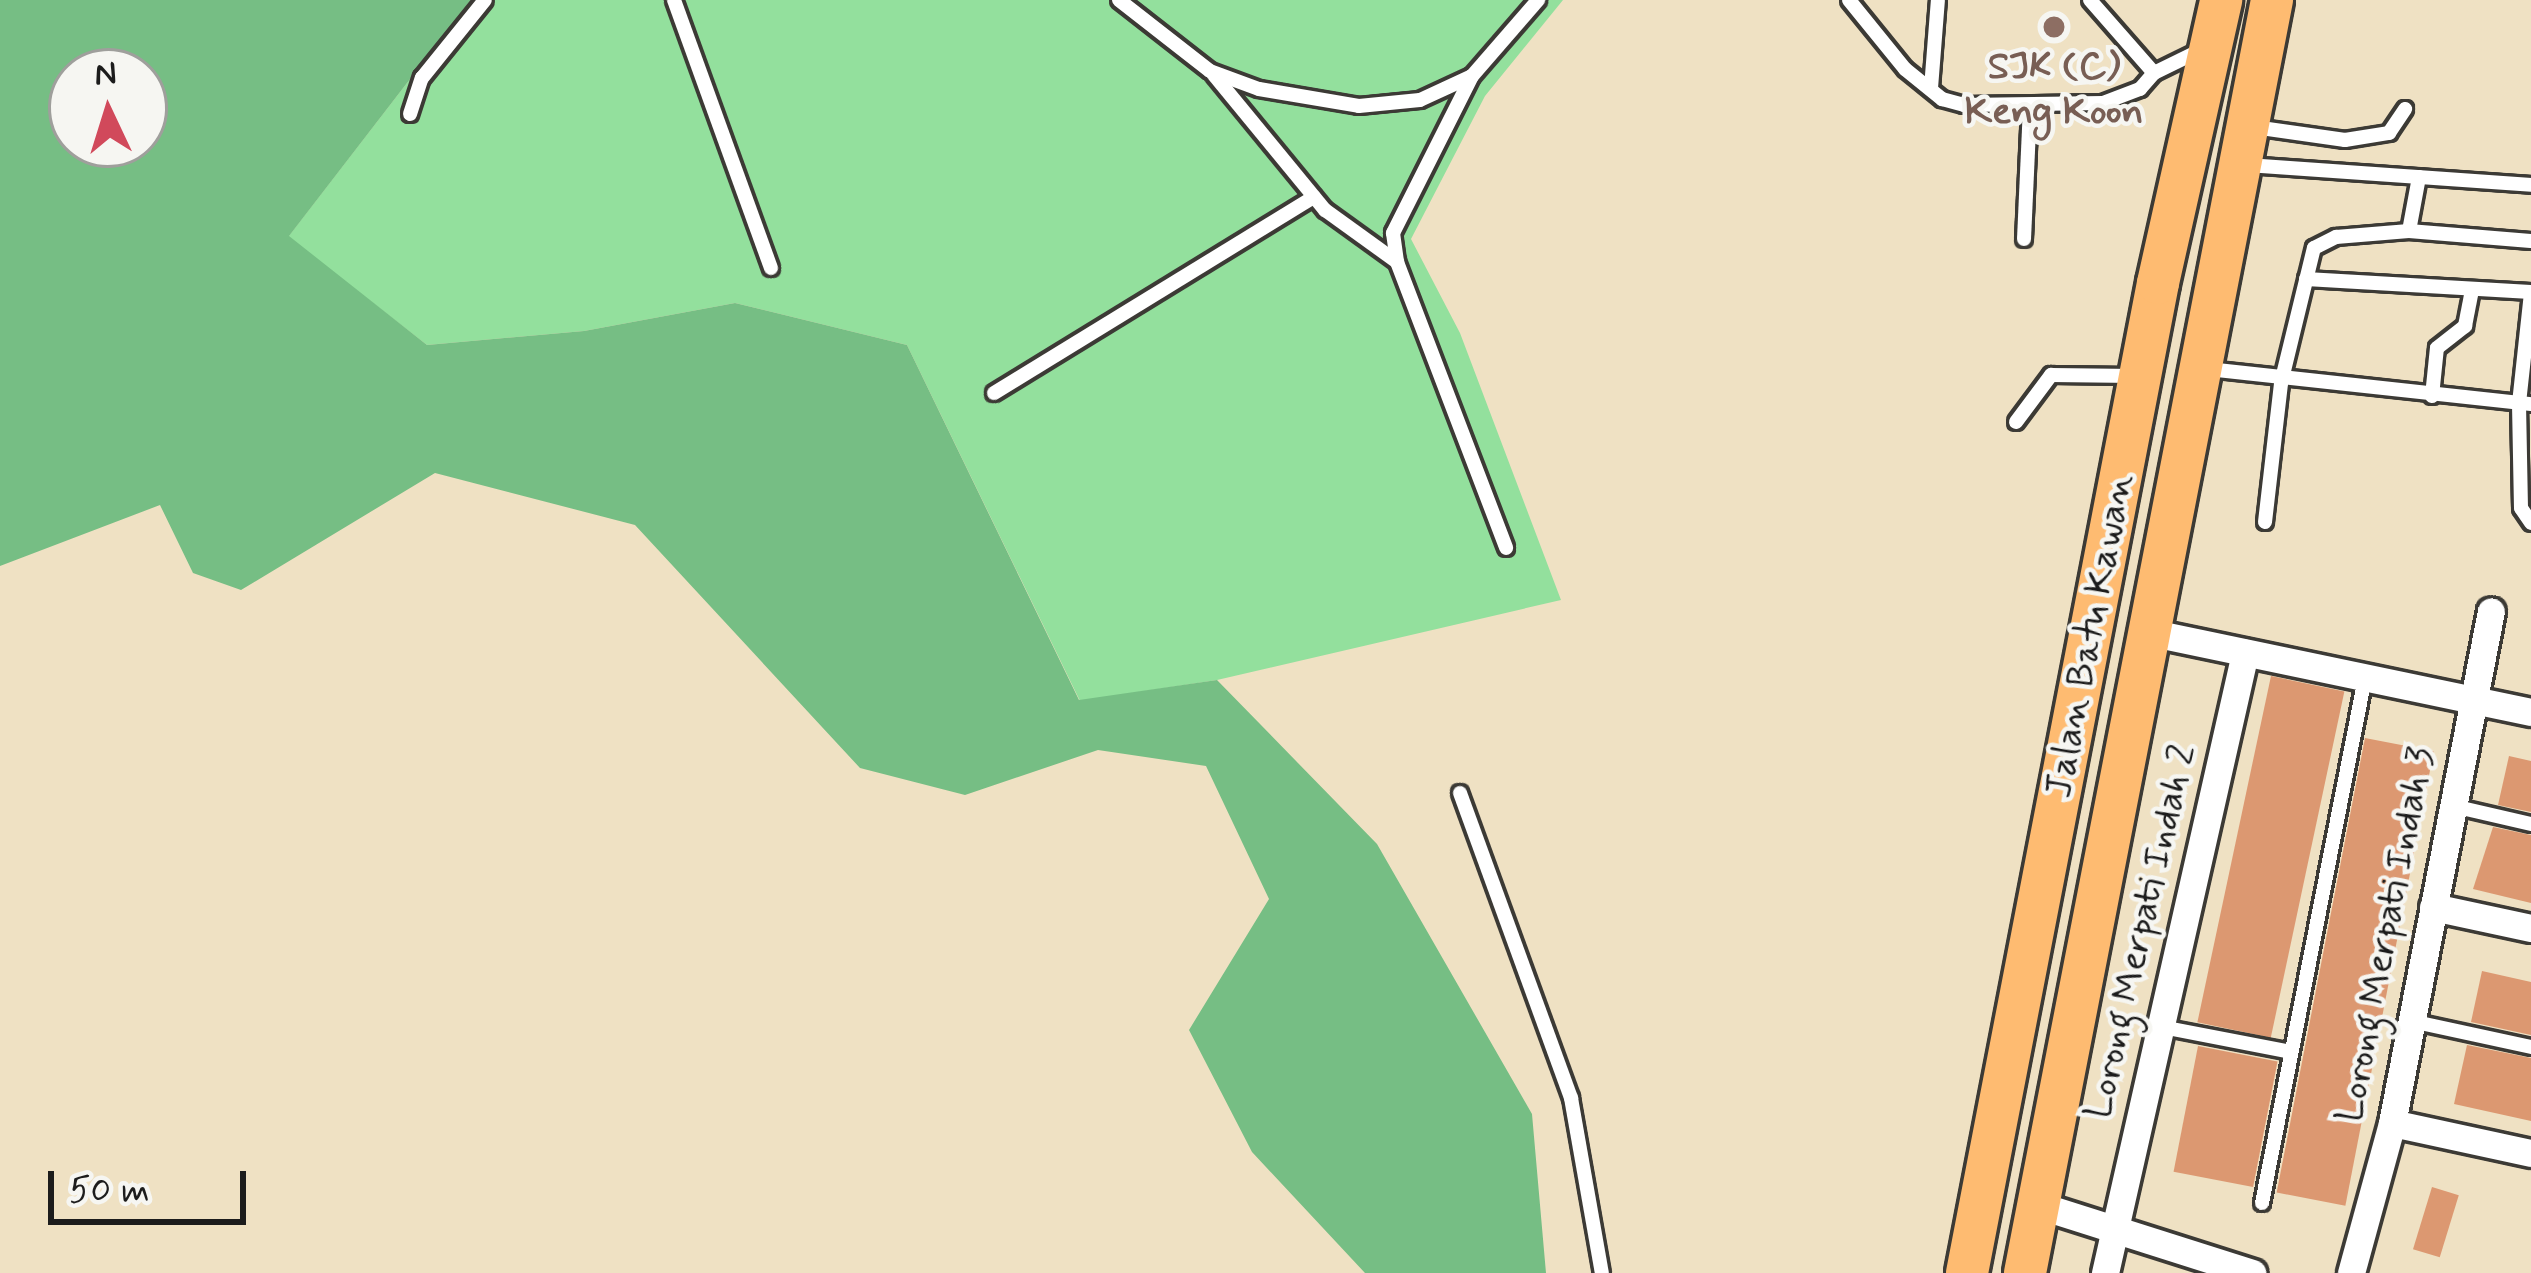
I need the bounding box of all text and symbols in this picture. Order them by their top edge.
marker: SJK (C) Keng Koon [2041,14,2067,40]
place label: SJK (C) Keng Koon [1964,46,2144,137]
north arrow [48,48,168,168]
text: N [93,52,118,98]
street label: Jalan Batu Kawan [2037,472,2145,800]
street label: Lorong Merpati Indah 2 [2076,740,2208,1124]
street label: Lorong Merpati Indah 3 [2328,743,2446,1127]
scale bar [54,1147,252,1221]
text: 50 m [69,1168,150,1215]

